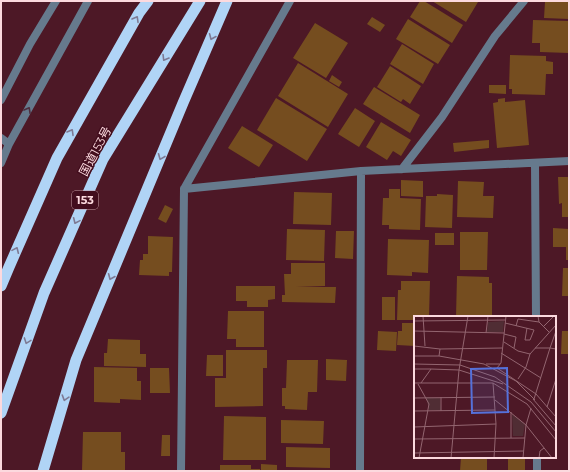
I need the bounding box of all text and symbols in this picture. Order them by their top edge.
one-way arrow [131,16,138,23]
one-way arrow [208,33,216,40]
one-way arrow [162,54,170,61]
one-way arrow [23,107,30,114]
street label: 国道153号 [76,124,114,178]
one-way arrow [67,129,74,136]
one-way arrow [158,152,166,160]
road number: 153 [72,191,98,209]
one-way arrow [73,217,81,224]
one-way arrow [11,247,19,254]
one-way arrow [108,273,116,280]
inset map [414,316,556,458]
one-way arrow [23,338,31,345]
one-way arrow [61,394,70,401]

